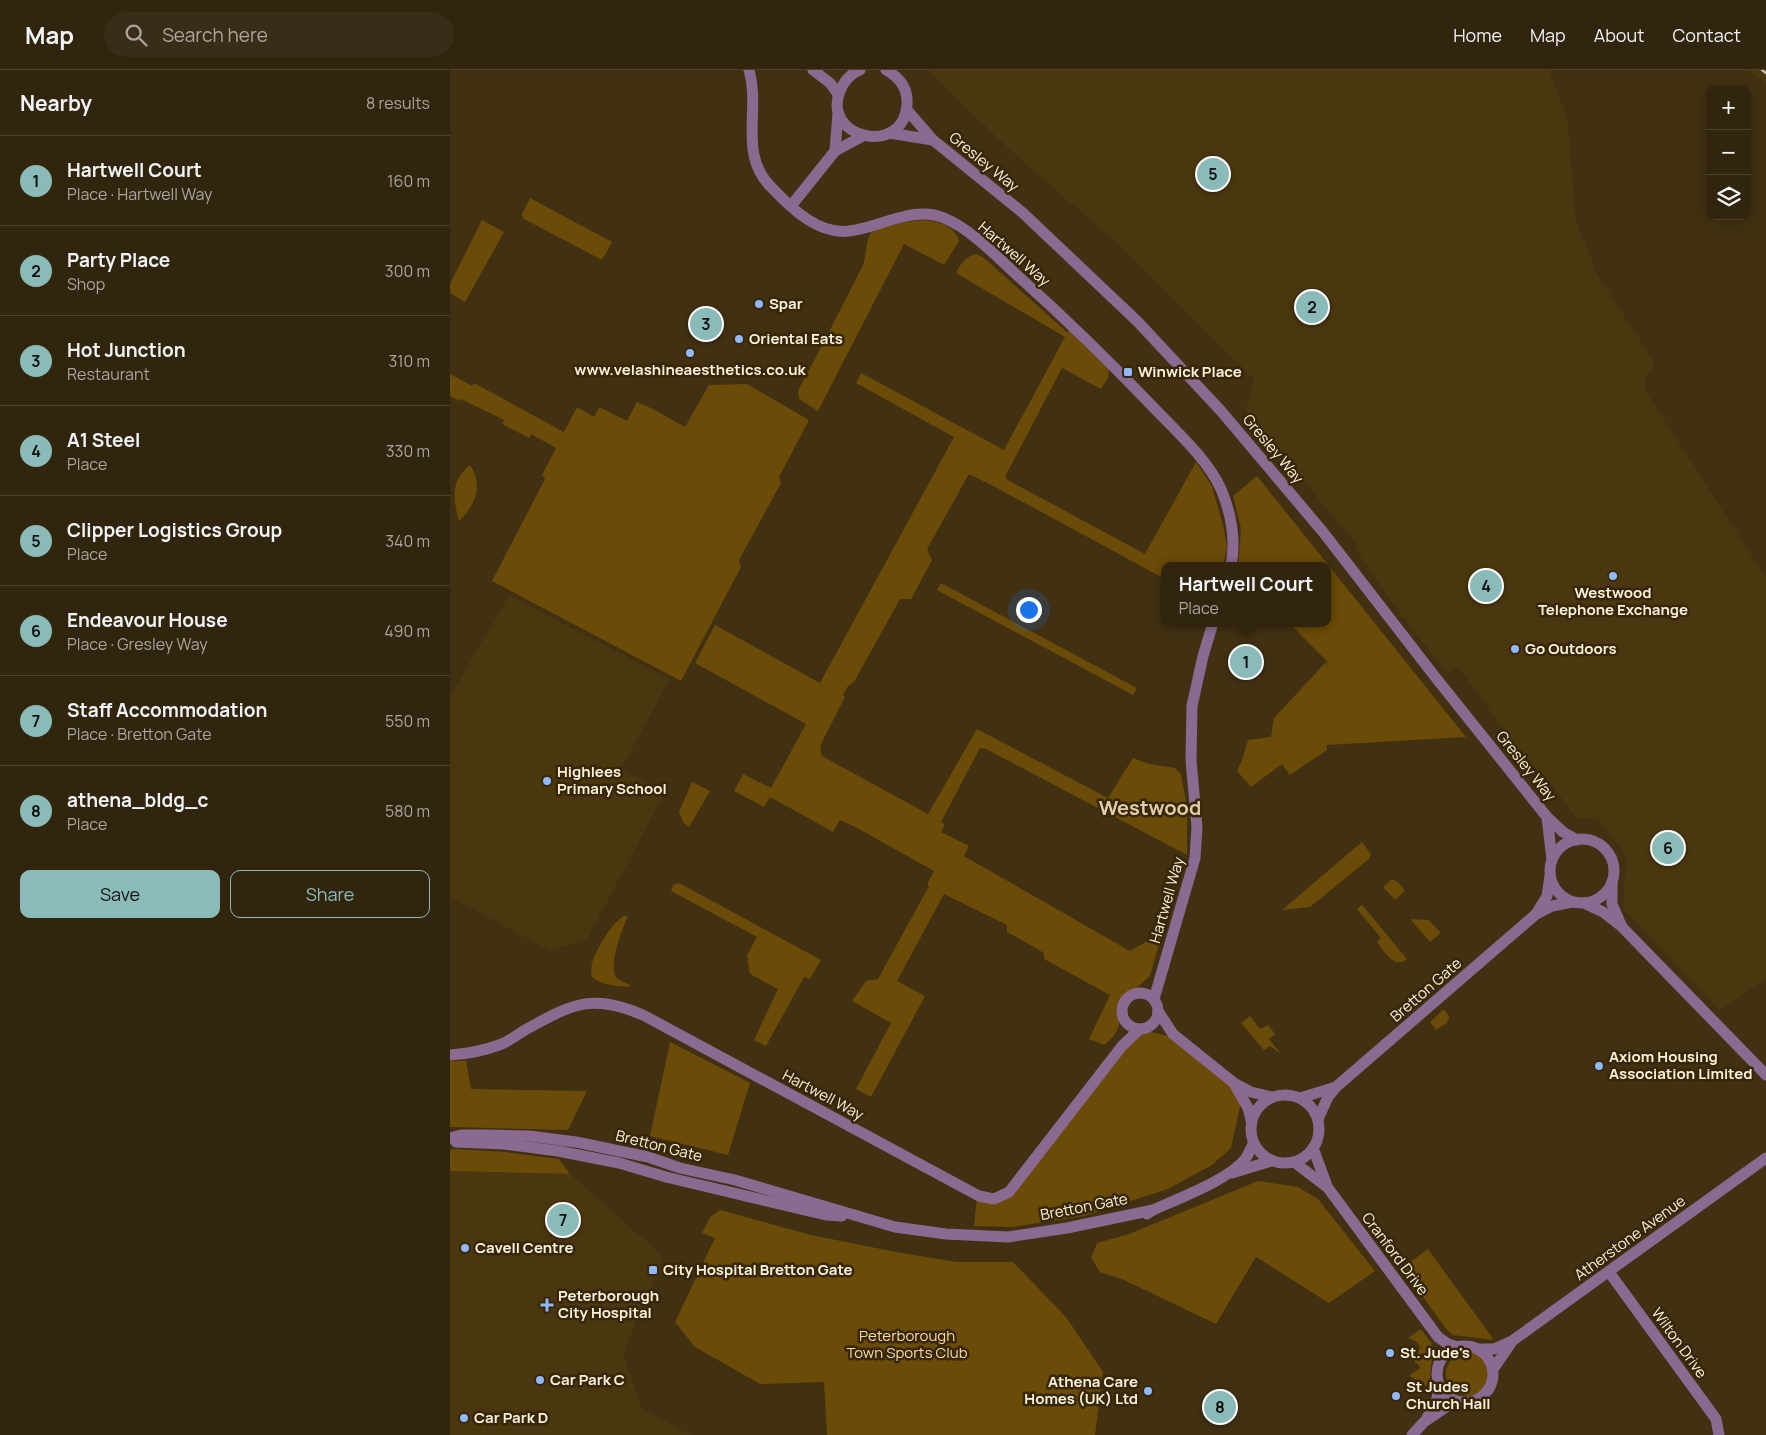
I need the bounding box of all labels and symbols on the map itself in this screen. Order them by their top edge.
street label: Gresley Way [945,127,1024,196]
pin: 5 [1197,155,1229,193]
street label: Hartwell Way [974,216,1055,291]
pin: 2 [1296,288,1328,326]
place label: Spar [769,293,803,314]
marker: Spar [753,298,765,310]
pin: 3 [690,305,722,343]
place label: Oriental Eats [749,328,843,349]
marker: Oriental Eats [733,333,745,345]
marker: www.velashineaesthetics.co.uk [684,347,696,359]
place label: www.velashineaesthetics.co.uk [574,359,807,380]
place label: Winwick Place [1138,361,1242,382]
marker: Winwick Place [1122,366,1134,378]
street label: Gresley Way [1238,409,1309,488]
pin: 4 [1470,567,1502,605]
marker: Westwood Telephone Exchange [1607,570,1619,582]
place label: Westwood Telephone Exchange [1538,582,1688,620]
your location [1016,597,1042,623]
place label: Go Outdoors [1525,638,1617,659]
pin: 1 [1230,643,1262,681]
marker: Go Outdoors [1509,643,1521,655]
street label: Gresley Way [1492,726,1561,805]
place label: Highlees Primary School [557,761,667,799]
marker: Highlees Primary School [541,775,553,787]
district label: Westwood [1099,794,1201,821]
pin: 6 [1652,829,1684,867]
street label: Hartwell Way [1144,854,1189,946]
street label: Bretton Gate [1385,953,1466,1027]
place label: Axiom Housing Association Limited [1609,1046,1752,1084]
marker: Axiom Housing Association Limited [1593,1060,1605,1072]
street label: Hartwell Way [779,1064,868,1125]
street label: Bretton Gate [614,1125,705,1166]
street label: Bretton Gate [1038,1188,1130,1225]
street label: Atherstone Avenue [1570,1190,1690,1285]
pin: 7 [547,1201,579,1239]
street label: Cranford Drive [1357,1208,1434,1300]
place label: Cavell Centre [475,1237,573,1258]
marker: Cavell Centre [459,1242,471,1254]
place label: City Hospital Bretton Gate [663,1259,853,1280]
marker: City Hospital Bretton Gate [647,1264,659,1276]
place label: Peterborough City Hospital [558,1285,659,1323]
marker: Peterborough City Hospital [540,1298,554,1312]
street label: Wilton Drive [1647,1303,1712,1382]
park label: Peterborough Town Sports Club [846,1325,968,1363]
place label: St. Jude's [1400,1342,1470,1363]
marker: St. Jude's [1384,1347,1396,1359]
place label: Car Park C [550,1369,625,1390]
place label: Athena Care Homes (UK) Ltd [1024,1371,1138,1409]
marker: Car Park C [534,1374,546,1386]
place label: St Judes Church Hall [1406,1376,1491,1414]
marker: Athena Care Homes (UK) Ltd [1142,1385,1154,1397]
pin: 8 [1204,1388,1236,1426]
marker: St Judes Church Hall [1390,1390,1402,1402]
place label: Car Park D [474,1407,548,1428]
marker: Car Park D [458,1412,470,1424]

